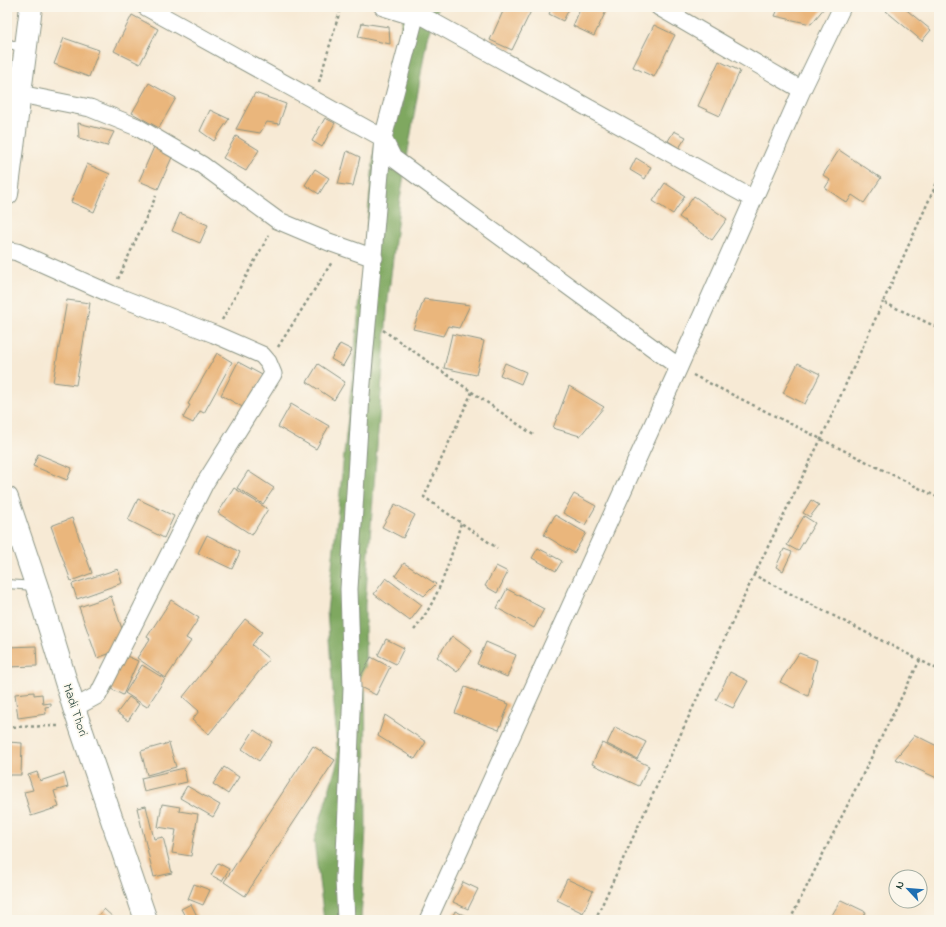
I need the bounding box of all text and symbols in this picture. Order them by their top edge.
street label: Madi Thori [58,681,92,739]
north arrow [888,869,928,909]
text: N [891,878,909,892]

